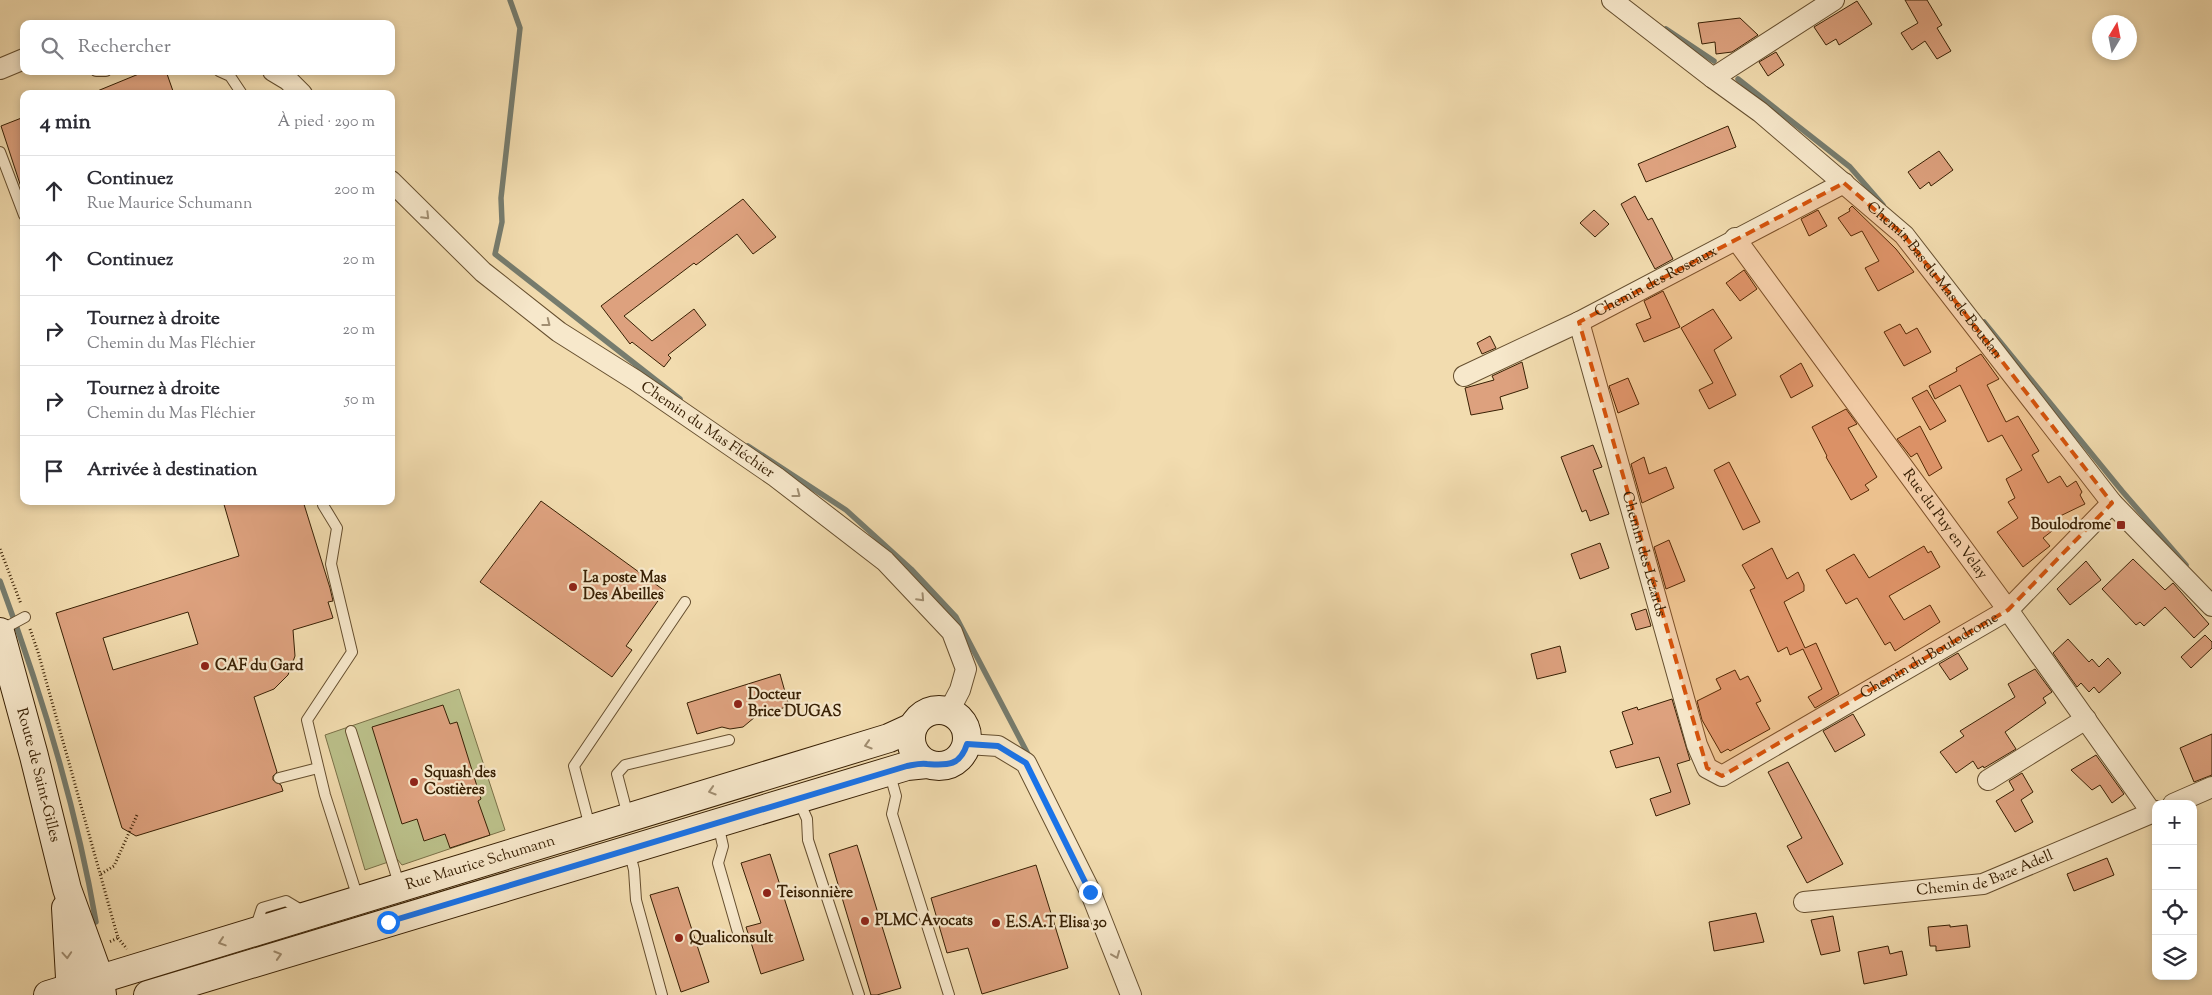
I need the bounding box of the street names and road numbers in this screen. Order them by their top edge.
street label: Chemin Bas du Mas de Boudan [1862,197,2007,364]
street label: Chemin des Roseaux [1591,241,1721,322]
street label: Chemin du Mas Fléchier [636,376,779,484]
street label: Rue du Puy en Velay [1898,465,1993,584]
street label: Chemin des Lézards [1616,489,1671,619]
street label: Chemin du Boulodrome [1856,607,2002,704]
street label: Route de Saint-Gilles [11,705,65,844]
street label: Rue Maurice Schumann [403,830,558,896]
street label: Chemin de Baze Adell [1915,845,2056,901]

